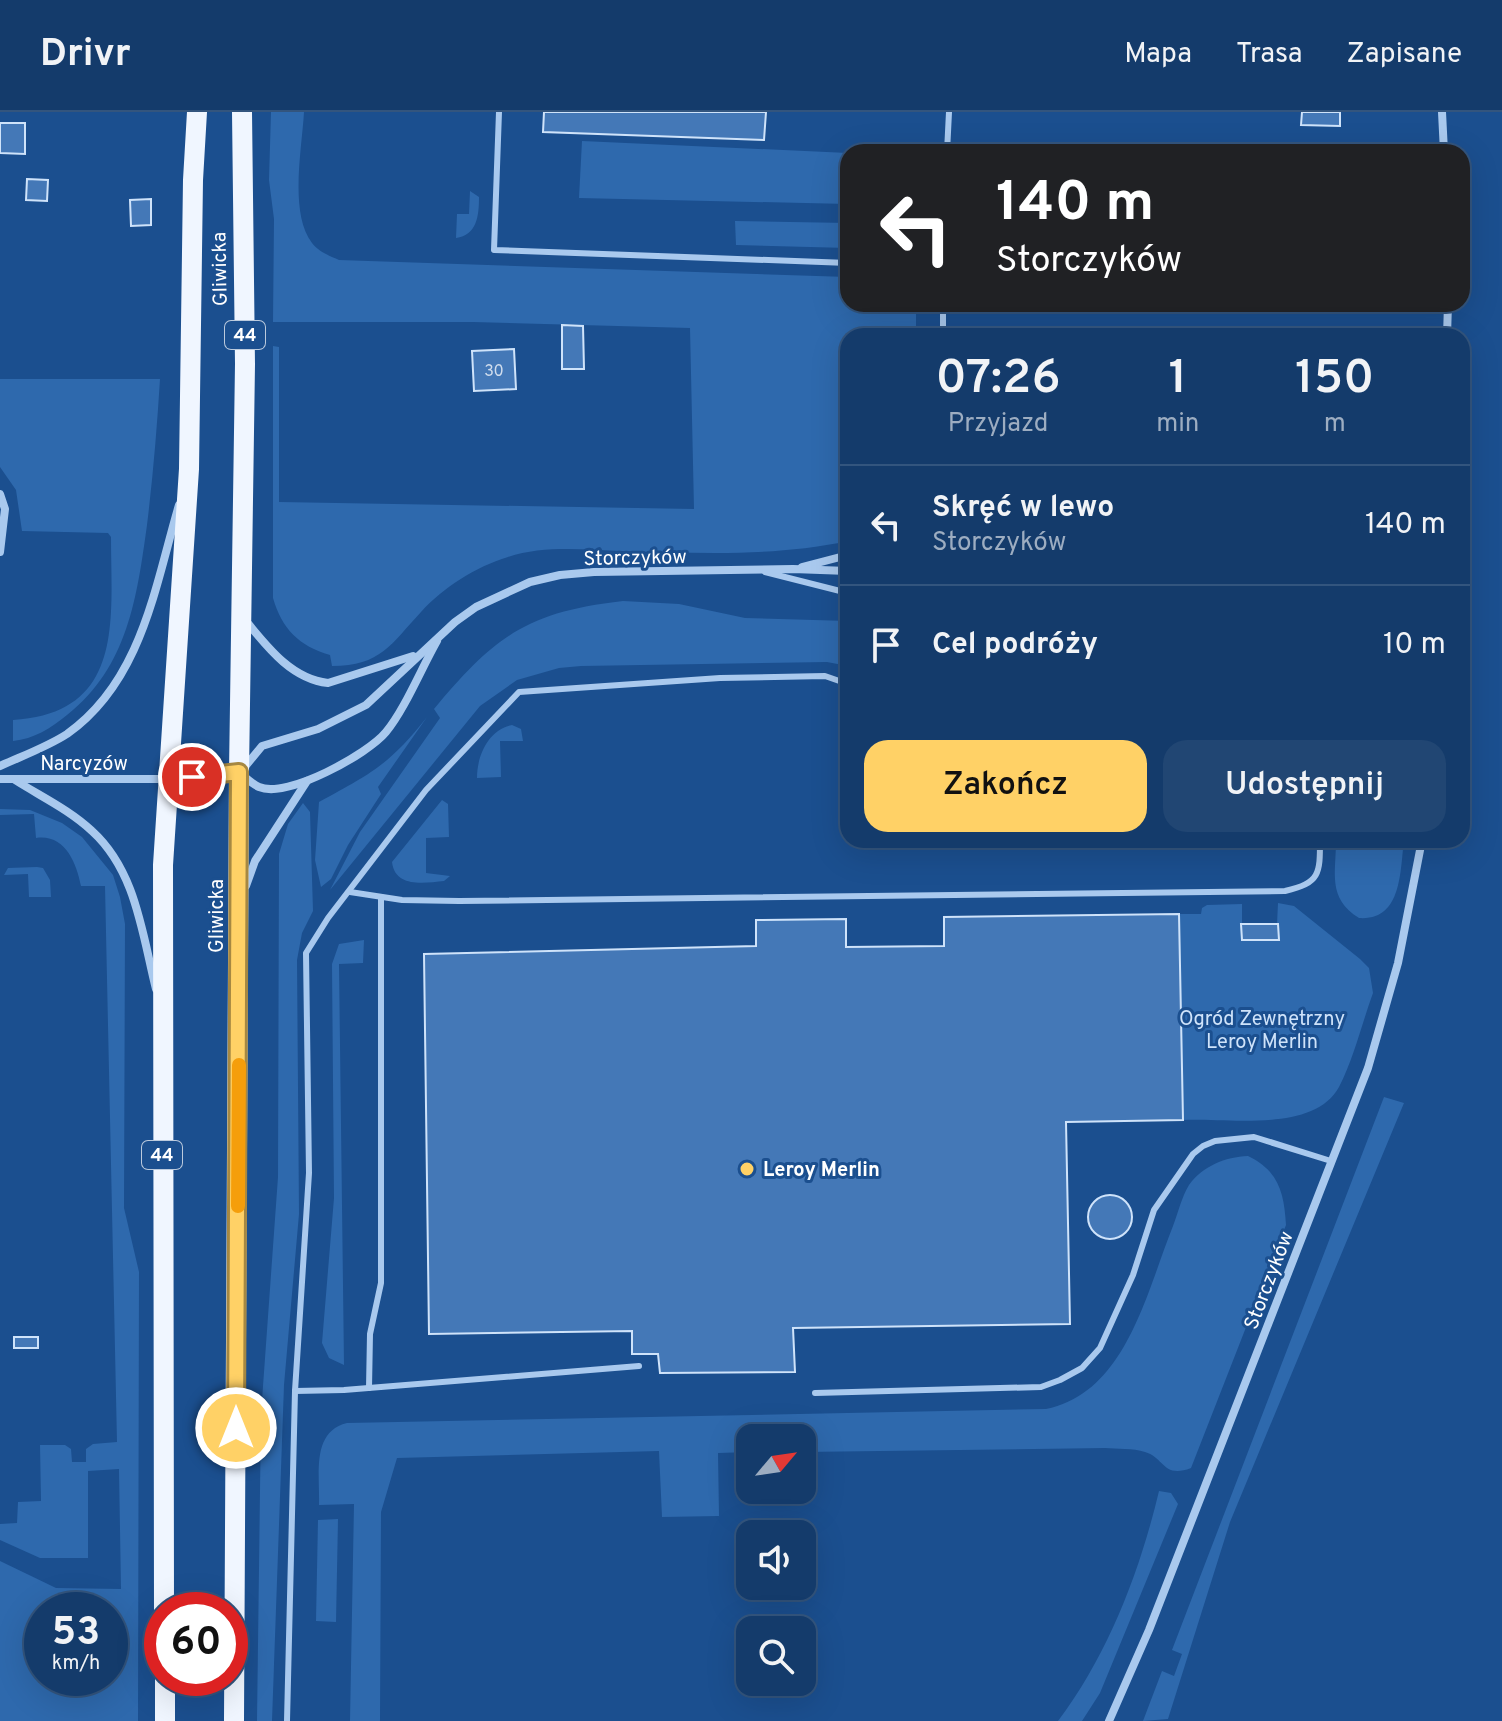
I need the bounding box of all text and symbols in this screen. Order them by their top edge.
text: Drivr [40,31,131,80]
text: Mapa [1124,37,1192,73]
text: Trasa [1236,37,1303,73]
text: Zapisane [1347,37,1462,73]
text: 140 m [996,170,1154,240]
icon: left [864,176,968,280]
street label: Gliwicka [207,232,235,306]
text: Storczyków [996,239,1182,285]
road number: 44 [225,321,265,349]
text: 07:26 [936,350,1061,410]
text: 1 [1168,350,1187,410]
text: 150 [1295,350,1374,410]
house number: 30 [484,362,504,382]
text: Przyjazd [948,408,1048,441]
text: min [1156,408,1199,441]
text: m [1324,408,1346,441]
text: Skręć w lewo [932,490,1114,527]
icon: left [864,503,908,547]
text: 140 m [1365,507,1446,544]
text: Storczyków [932,527,1066,560]
street label: Storczyków [583,545,687,573]
icon: arrive [864,623,908,667]
text: Cel podróży [932,627,1098,664]
text: 10 m [1383,627,1446,664]
button: Zakończ [864,740,1147,832]
button: Udostępnij [1163,740,1446,832]
pin [158,743,226,811]
street label: Narcyzów [40,752,128,778]
icon: arrive [170,755,214,799]
street label: Gliwicka [205,879,231,953]
park label: Ogród Zewnętrzny Leroy Merlin [1179,1007,1345,1056]
road number: 44 [142,1141,182,1169]
place label: Leroy Merlin [763,1158,880,1184]
marker: Leroy Merlin [738,1160,756,1178]
street label: Storczyków [1239,1228,1301,1334]
position arrow [194,1386,278,1470]
north arrow [736,1424,816,1504]
map controls [736,1424,816,1696]
button: sound [736,1520,816,1600]
speed limit sign: 60 [144,1592,248,1696]
text: 53 [52,1609,100,1659]
button: search [736,1616,816,1696]
text: km/h [52,1651,100,1677]

